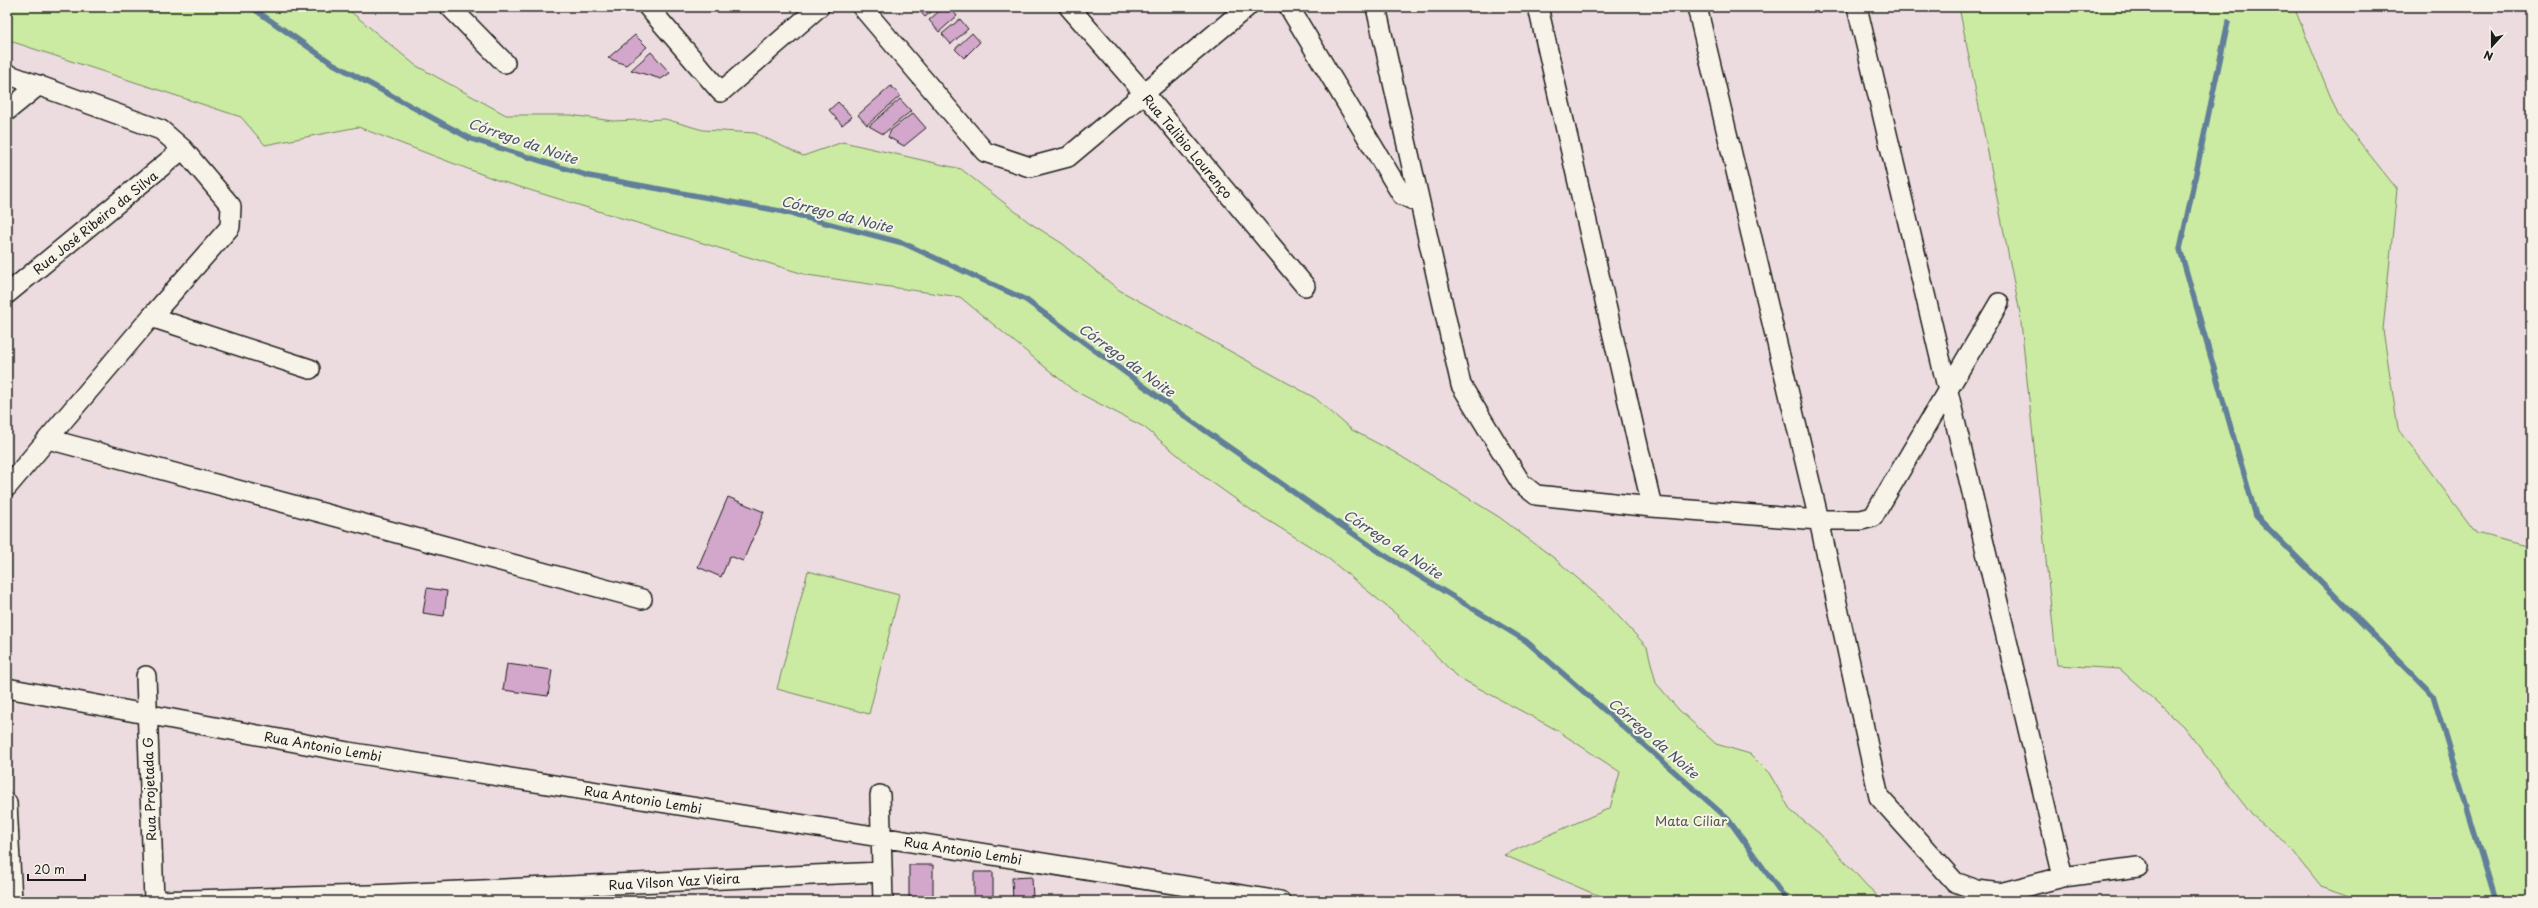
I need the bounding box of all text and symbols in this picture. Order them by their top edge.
north arrow [2472,26,2512,66]
text: N [2481,46,2495,65]
street label: Rua Talibio Lourenço [1139,90,1237,202]
water label: Córrego da Noite [466,112,582,170]
street label: Rua José Ribeiro da Silva [29,166,161,278]
water label: Córrego da Noite [779,190,896,238]
water label: Córrego da Noite [1075,318,1181,403]
water label: Córrego da Noite [1339,504,1448,585]
water label: Córrego da Noite [1604,693,1705,784]
street label: Rua Antonio Lembi [263,726,383,766]
street label: Rua Projetada G [138,737,160,841]
street label: Rua Antonio Lembi [583,780,703,818]
park label: Mata Ciliar [1655,811,1727,830]
street label: Rua Antonio Lembi [903,831,1023,869]
scale bar [28,856,85,882]
text: 20 m [34,860,65,878]
street label: Rua Vilson Vaz Vieira [608,868,740,894]

